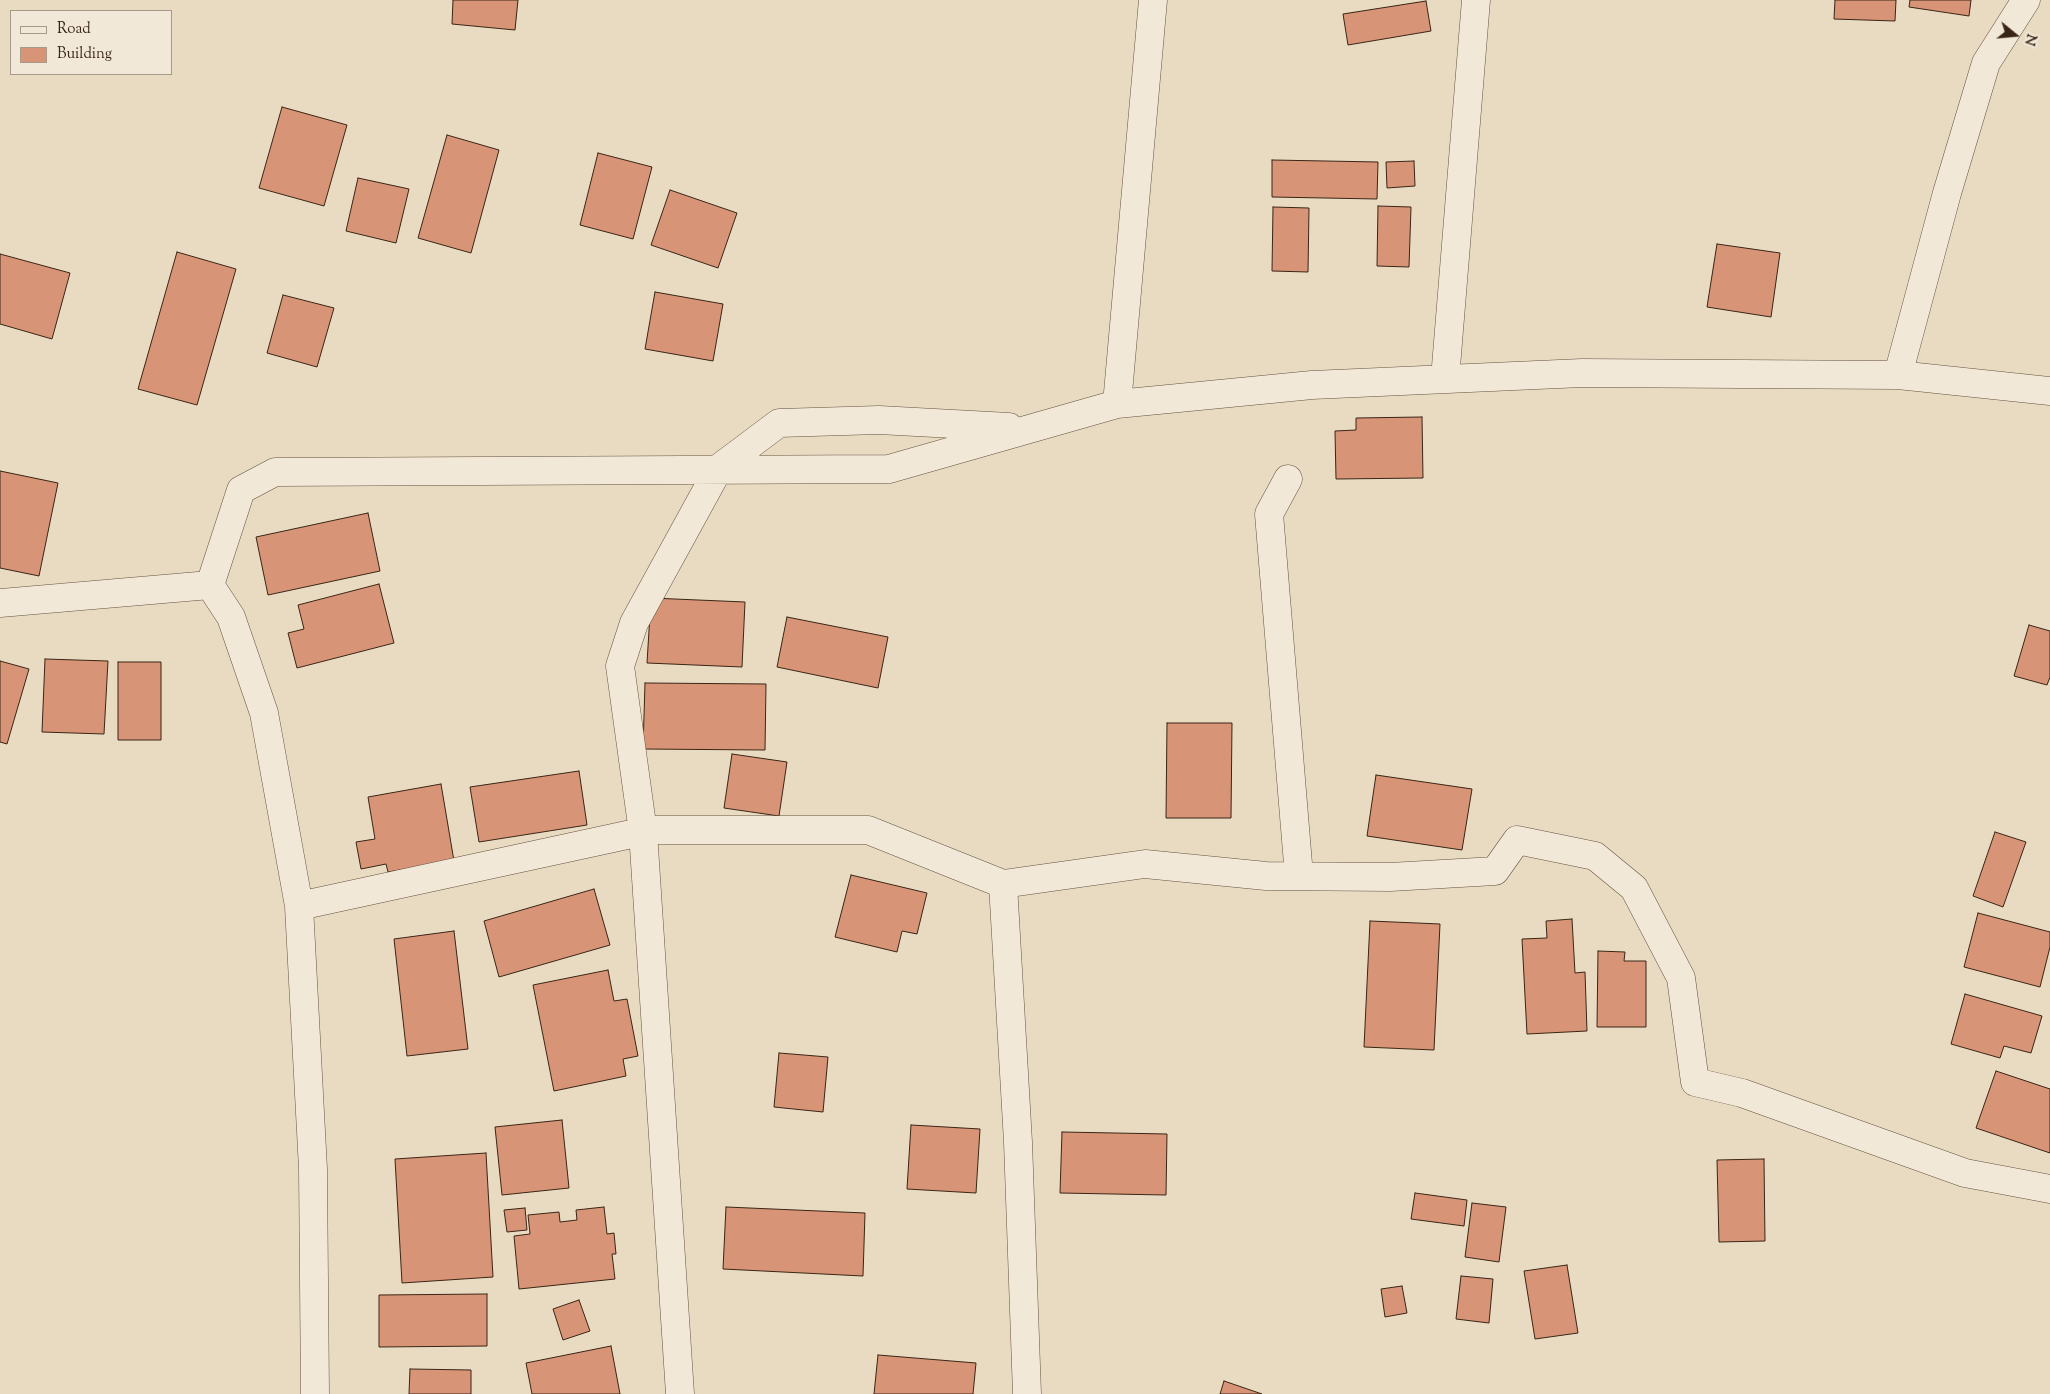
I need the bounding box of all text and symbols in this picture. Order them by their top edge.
legend [10,10,172,75]
north arrow [1990,10,2040,60]
text: Road [57,19,91,40]
text: N [2018,31,2041,48]
text: Building [57,44,112,65]

